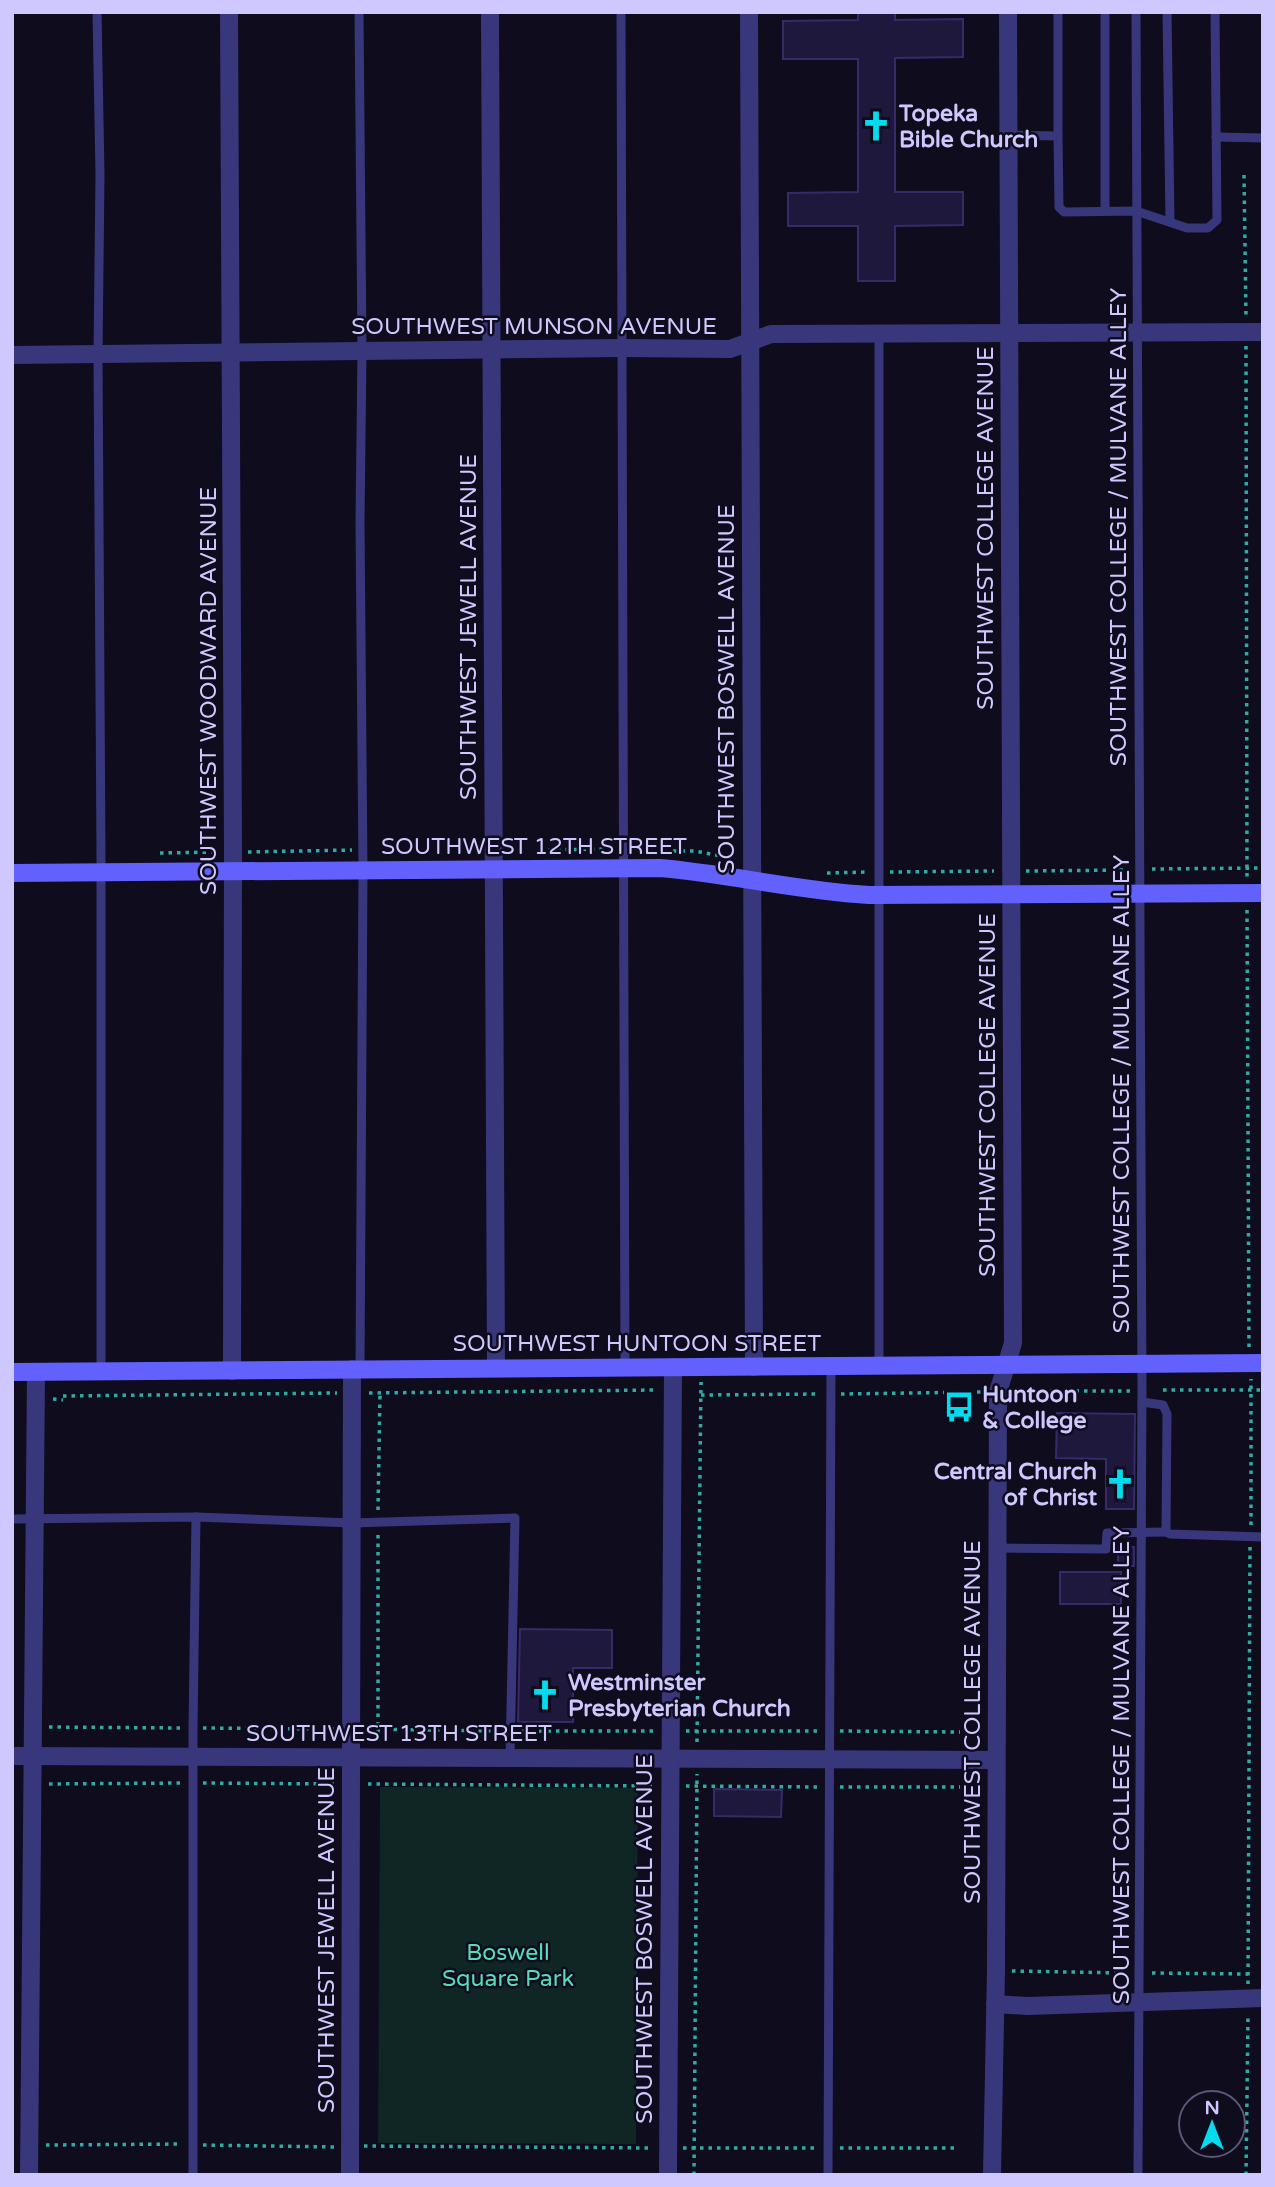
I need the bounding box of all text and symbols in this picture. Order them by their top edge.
place label: Topeka Bible Church [898,100,1038,154]
church icon: Topeka Bible Church [859,109,893,143]
street label: SOUTHWEST COLLEGE / MULVANE ALLEY [1105,288,1133,766]
street label: SOUTHWEST MUNSON AVENUE [351,313,717,341]
street label: SOUTHWEST COLLEGE AVENUE [972,346,1000,710]
street label: SOUTHWEST JEWELL AVENUE [455,454,483,800]
street label: SOUTHWEST WOODWARD AVENUE [195,487,223,895]
street label: SOUTHWEST BOSWELL AVENUE [713,504,741,874]
street label: SOUTHWEST 12TH STREET [381,833,687,861]
street label: SOUTHWEST COLLEGE / MULVANE ALLEY [1108,855,1136,1333]
street label: SOUTHWEST COLLEGE AVENUE [974,913,1002,1277]
street label: SOUTHWEST HUNTOON STREET [453,1330,821,1358]
place label: Huntoon & College [982,1381,1086,1435]
bus stop icon: Huntoon & College [942,1390,976,1424]
place label: Central Church of Christ [934,1458,1097,1512]
church icon: Central Church of Christ [1103,1467,1137,1501]
street label: SOUTHWEST COLLEGE / MULVANE ALLEY [1108,1526,1136,2004]
street label: SOUTHWEST COLLEGE AVENUE [959,1540,987,1904]
place label: Westminster Presbyterian Church [568,1669,791,1723]
church icon: Westminster Presbyterian Church [528,1678,562,1712]
street label: SOUTHWEST 13TH STREET [246,1720,552,1748]
street label: SOUTHWEST BOSWELL AVENUE [631,1754,659,2124]
street label: SOUTHWEST JEWELL AVENUE [313,1767,341,2113]
park label: Boswell Square Park [442,1939,574,1993]
north arrow [1177,2089,1247,2159]
text: N [1204,2097,1220,2119]

